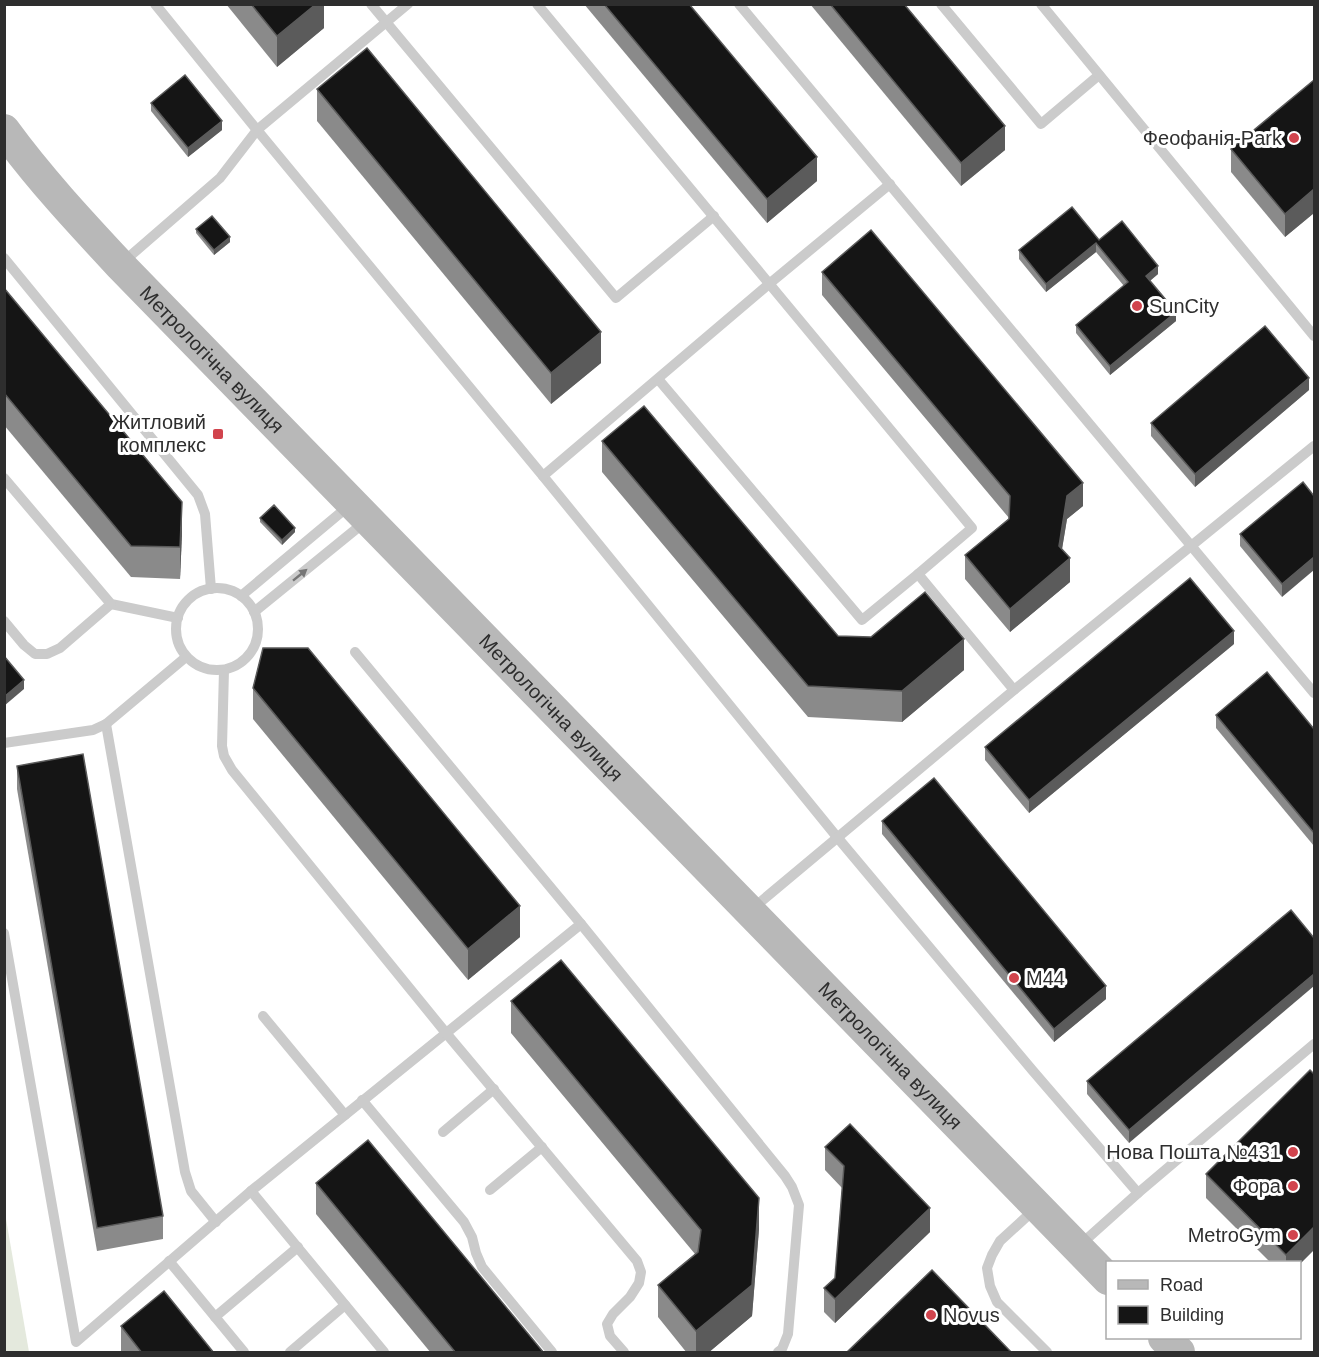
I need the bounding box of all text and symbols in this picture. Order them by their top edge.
place label: Феофанія-Park [1143,127,1283,149]
marker: Феофанія-Park [1287,131,1301,145]
street label: Метрологічна вулиця [136,282,288,437]
place label: SunCity [1149,295,1219,317]
marker: SunCity [1130,299,1144,313]
place label: Житловий комплекс [112,411,206,456]
marker: Житловий комплекс [211,427,225,441]
one-way arrow [292,569,307,582]
street label: Метрологічна вулиця [475,630,628,785]
place label: M44 [1026,967,1065,989]
marker: M44 [1007,971,1021,985]
street label: Метрологічна вулиця [814,978,967,1134]
place label: Нова Пошта №431 [1106,1141,1281,1163]
marker: Нова Пошта №431 [1286,1145,1300,1159]
place label: Фора [1232,1175,1282,1197]
marker: Фора [1286,1179,1300,1193]
place label: MetroGym [1188,1224,1281,1246]
marker: MetroGym [1286,1228,1300,1242]
legend [1106,1261,1301,1339]
text: Road [1160,1275,1203,1295]
place label: Novus [943,1304,1000,1326]
text: Building [1160,1305,1224,1325]
marker: Novus [924,1308,938,1322]

